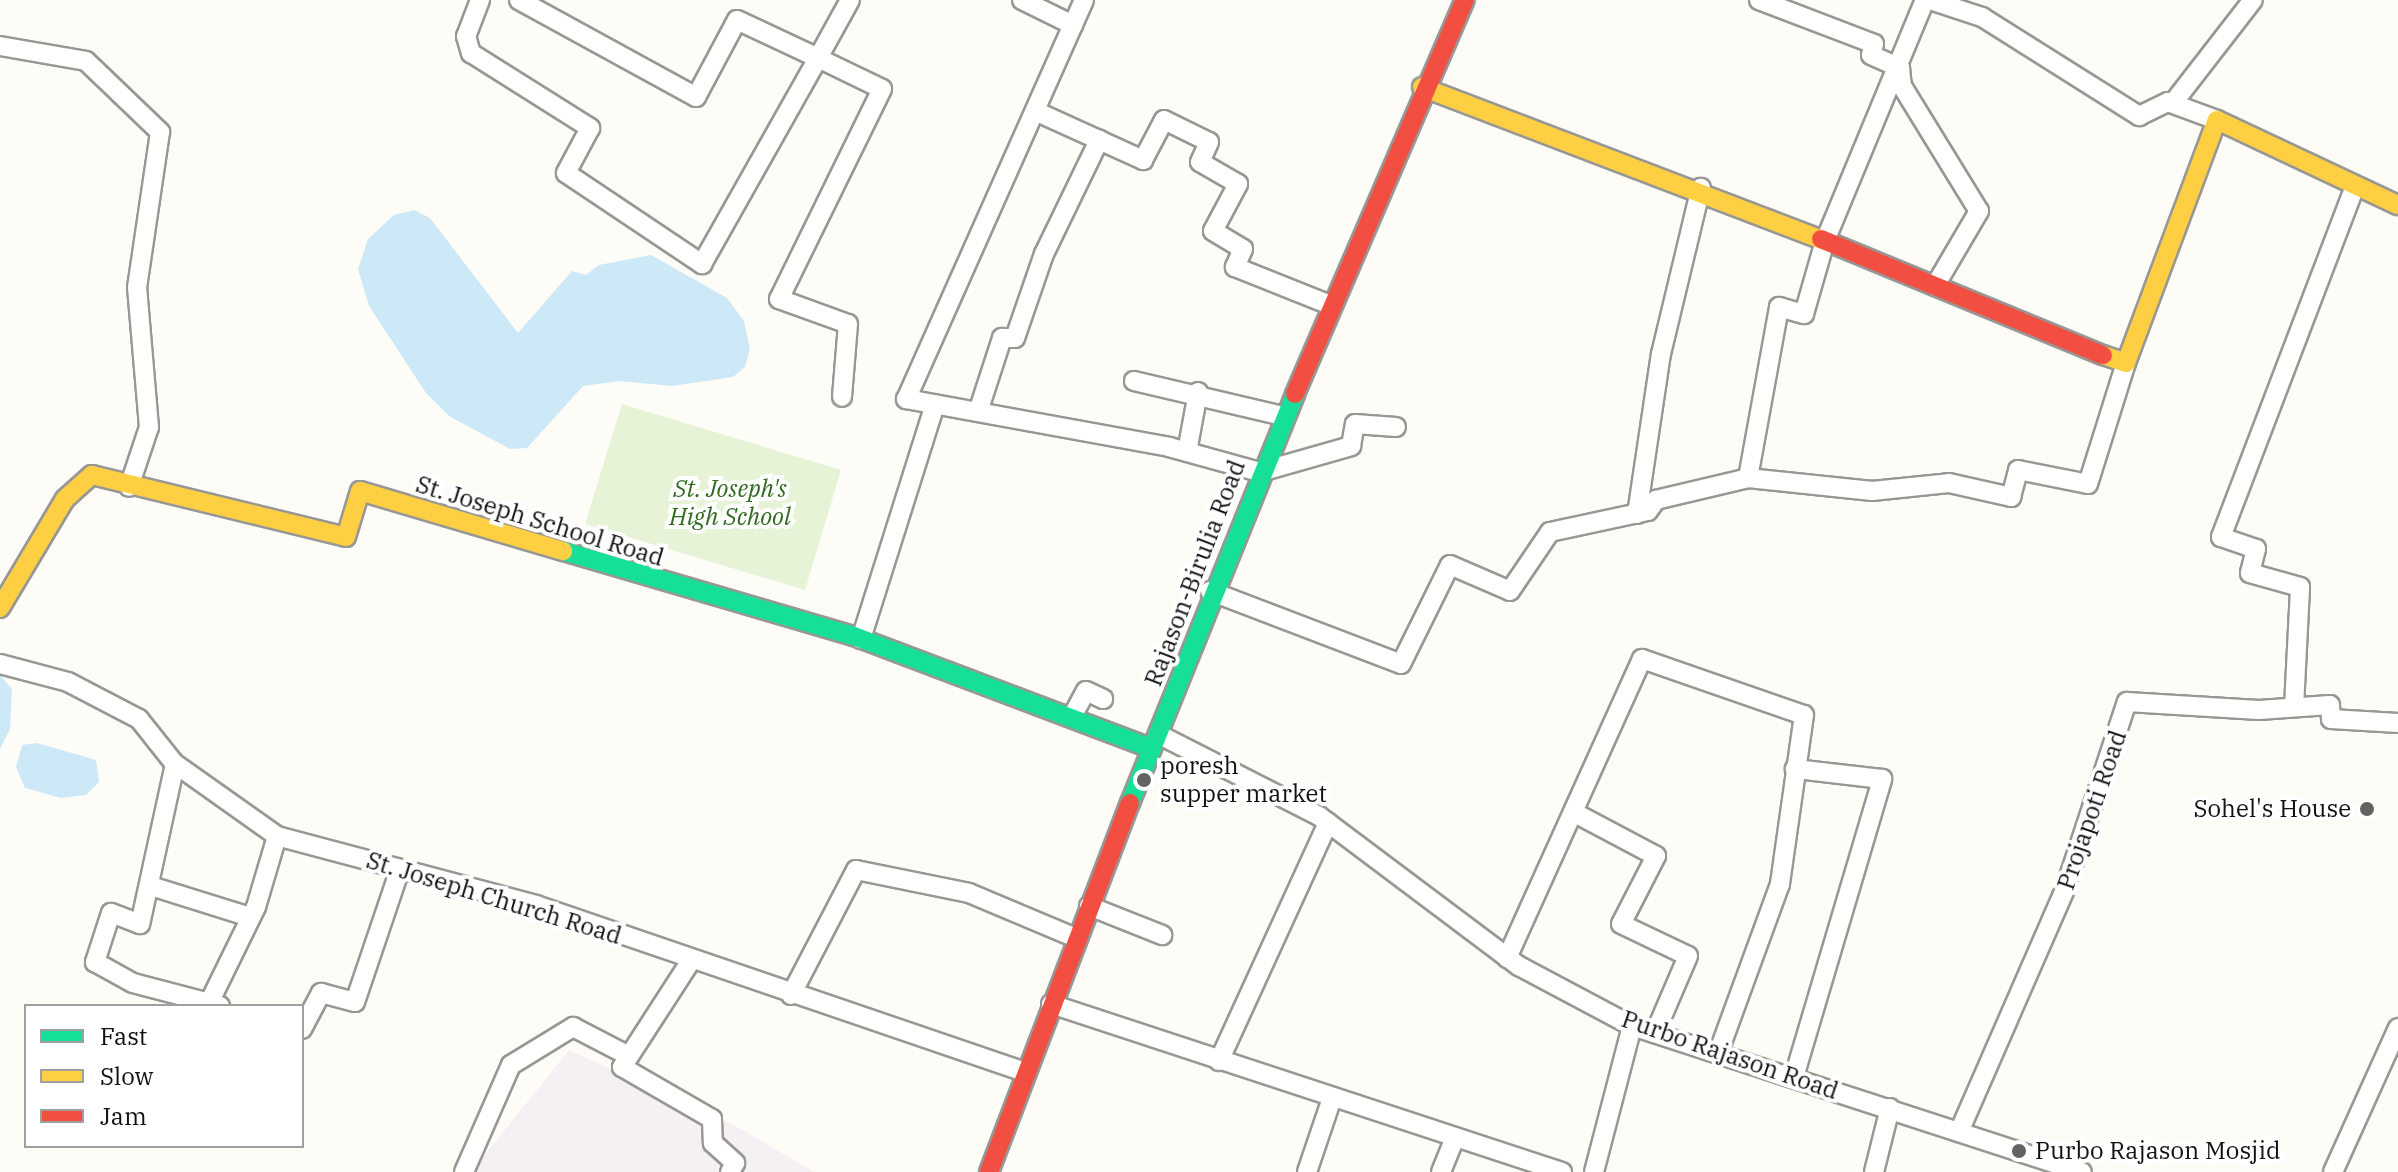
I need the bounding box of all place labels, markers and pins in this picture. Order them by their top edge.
place label: poresh supper market [1160,752,1327,808]
marker: poresh supper market [1135,771,1153,789]
place label: Sohel's House [2193,795,2351,823]
marker: Sohel's House [2358,800,2376,818]
place label: Purbo Rajason Mosjid [2035,1137,2281,1165]
marker: Purbo Rajason Mosjid [2010,1142,2028,1160]

